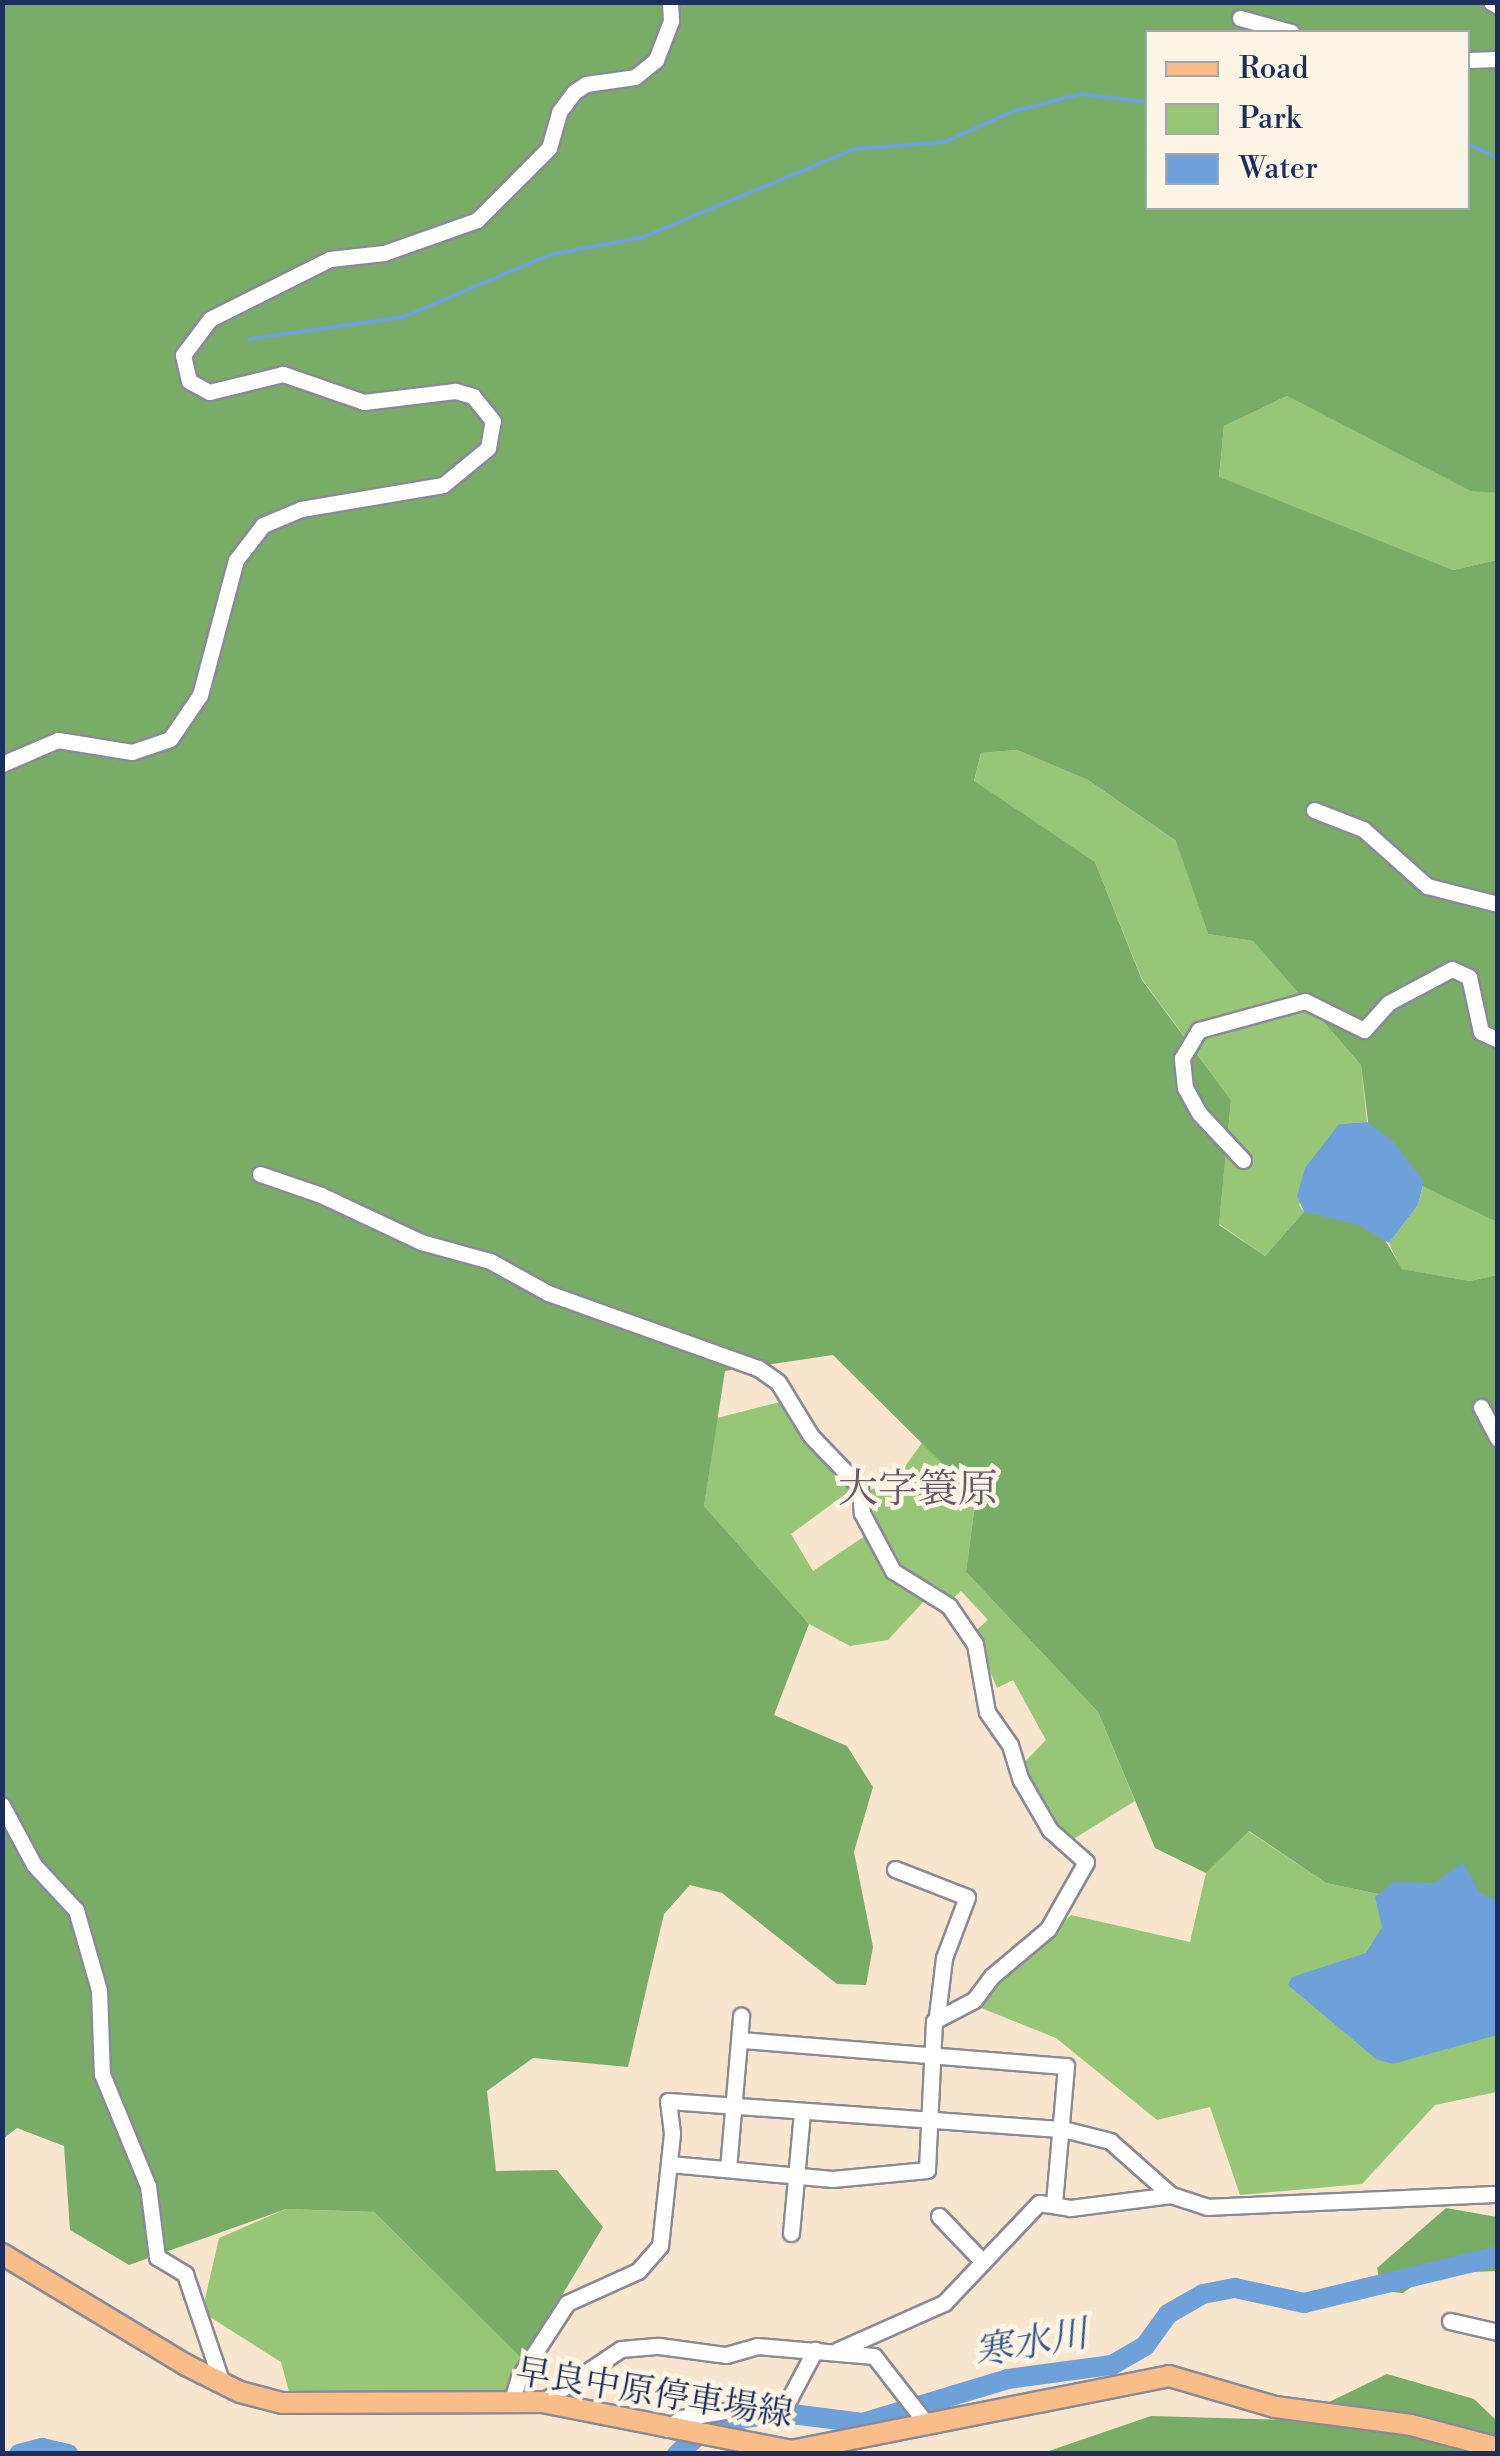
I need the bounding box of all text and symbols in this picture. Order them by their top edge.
legend [1145,30,1470,210]
text: Road [1239,50,1309,88]
text: Park [1239,100,1301,138]
text: Water [1239,150,1318,188]
district label: 大字簑原 [838,1466,998,1514]
water label: 寒水川 [971,2312,1091,2376]
street label: 早良中原停車場線 [512,2351,796,2437]

